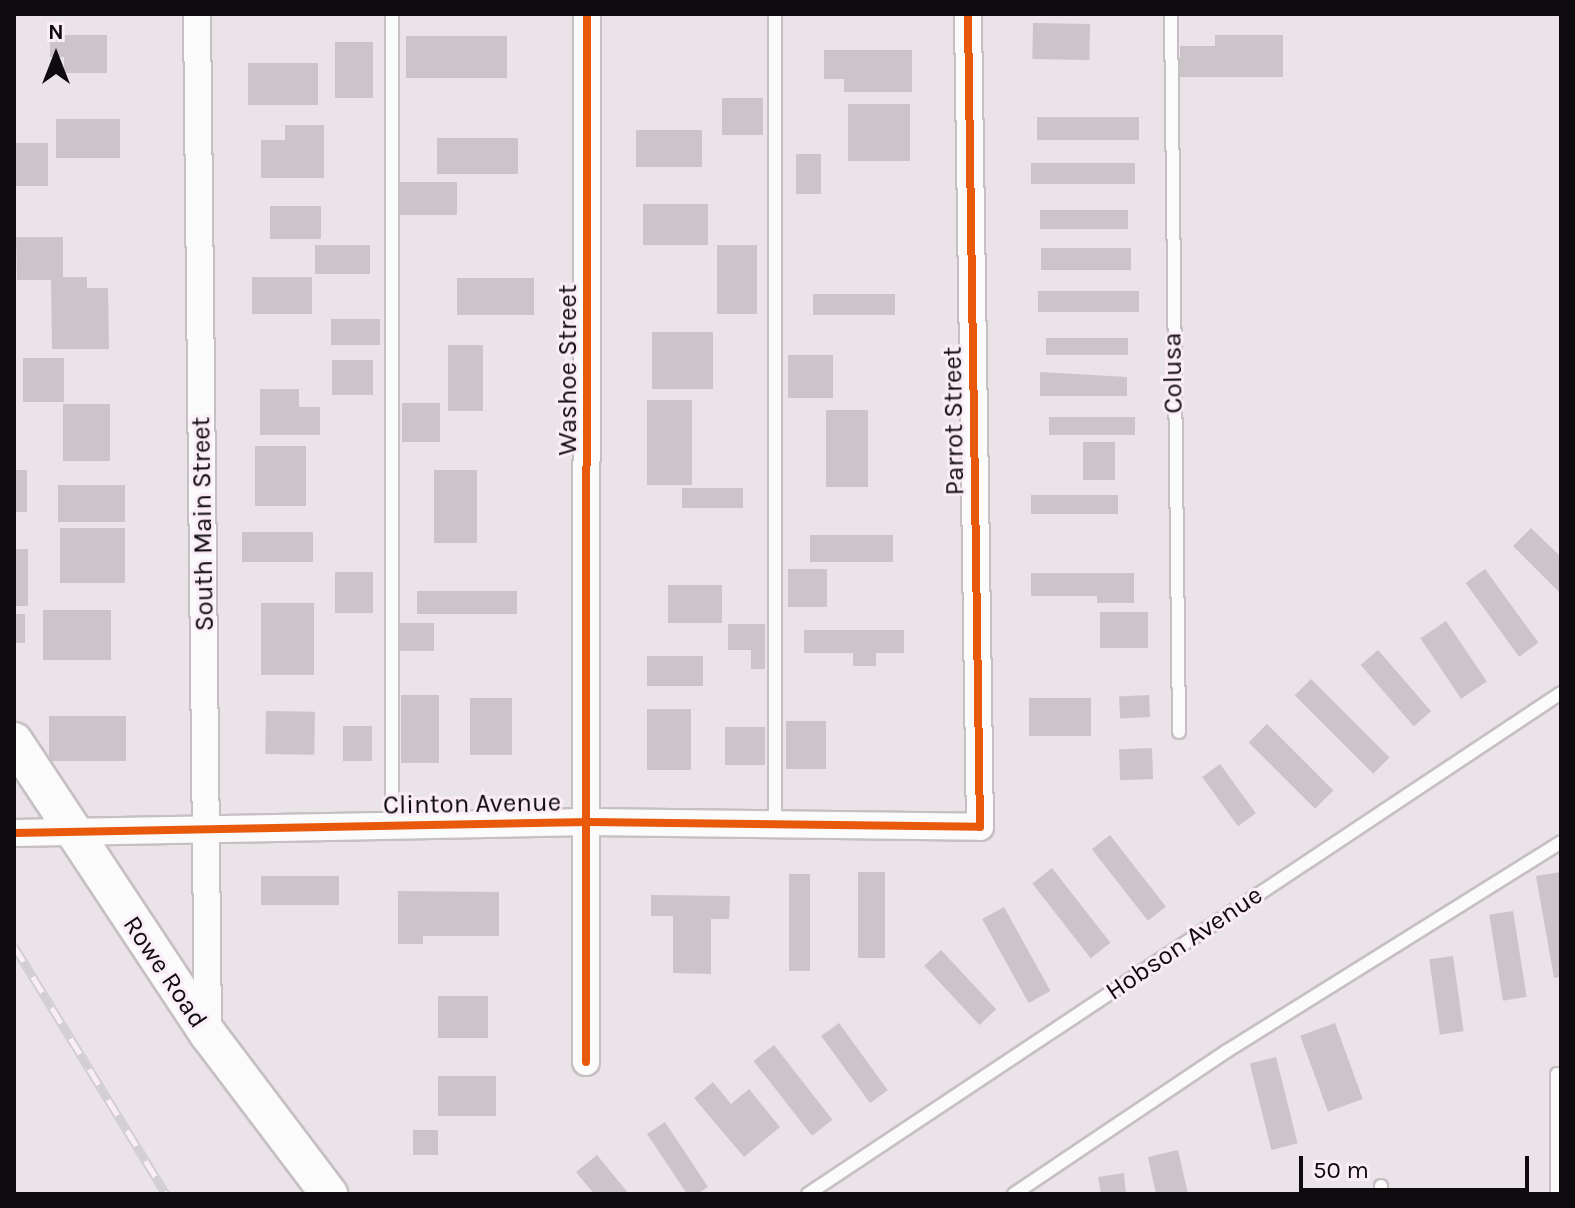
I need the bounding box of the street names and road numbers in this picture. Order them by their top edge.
street label: Washoe Street [552,284,584,456]
street label: Colusa [1157,332,1189,414]
street label: Parrot Street [937,346,971,496]
street label: South Main Street [186,416,220,632]
street label: Clinton Avenue [383,787,561,821]
street label: Hobson Avenue [1100,879,1268,1007]
street label: Rowe Road [116,910,214,1034]

